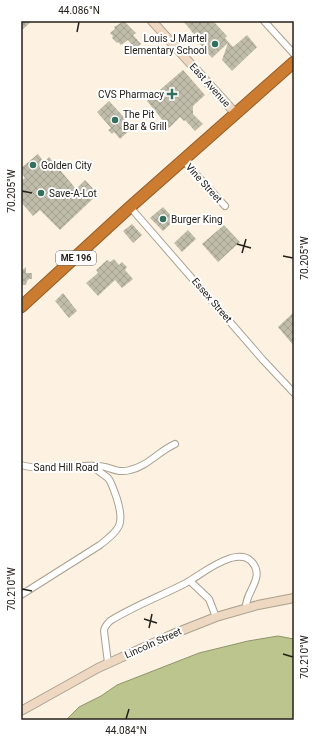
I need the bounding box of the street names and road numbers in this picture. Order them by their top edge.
street label: East Avenue [188,61,232,109]
street label: Vine Street [184,161,224,205]
road number: ME 196 [56,251,96,265]
street label: Essex Street [190,276,234,324]
street label: Sand Hill Road [34,462,98,473]
street label: Lincoln Street [123,626,183,660]

